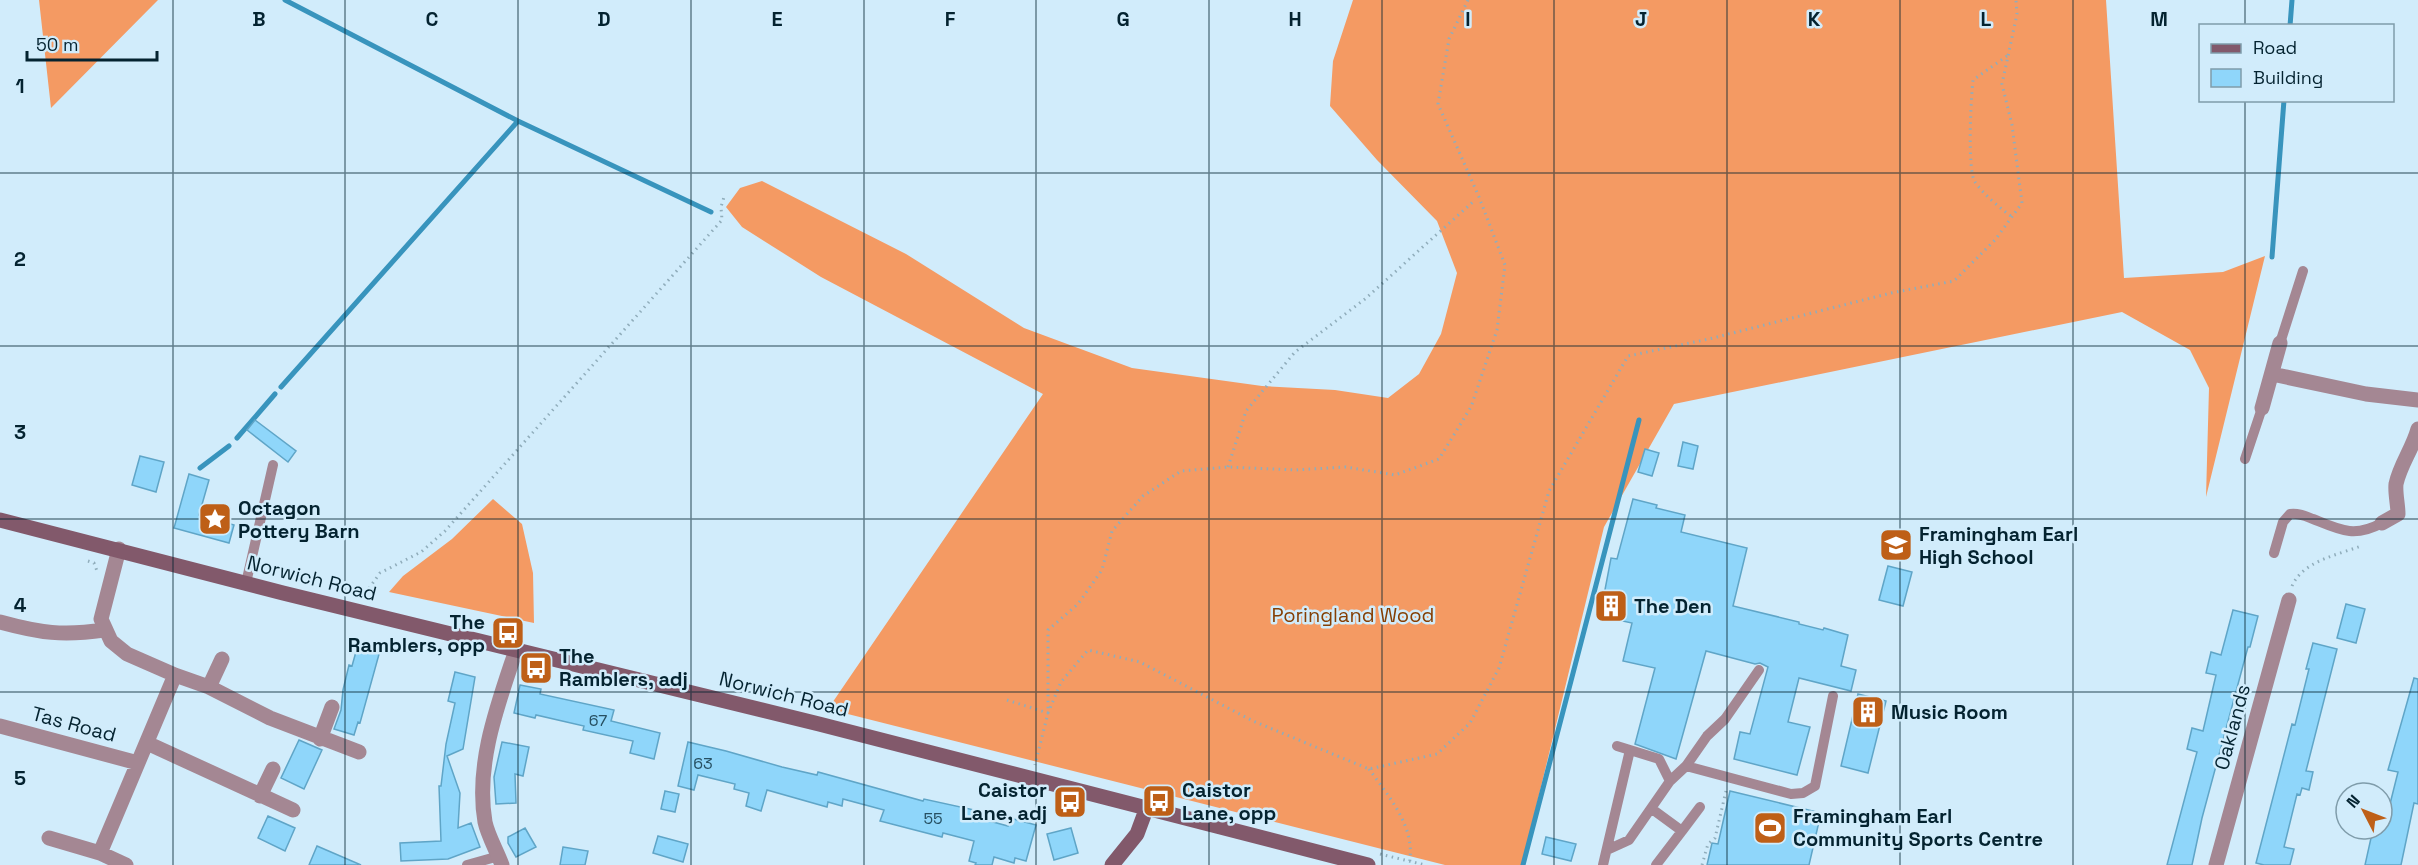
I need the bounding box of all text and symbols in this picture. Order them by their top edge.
text: B [252,6,266,32]
text: C [426,6,439,32]
text: D [597,6,611,32]
text: E [771,6,783,32]
text: F [945,6,956,32]
text: G [1116,6,1130,32]
text: H [1288,6,1302,32]
text: I [1465,6,1471,32]
text: J [1635,6,1647,32]
text: K [1808,6,1821,32]
text: L [1981,6,1992,32]
text: M [2150,6,2168,32]
scale bar [27,24,158,62]
legend [2199,24,2394,102]
text: 50 m [36,33,78,56]
text: Road [2253,36,2297,59]
text: Building [2253,66,2323,89]
text: 1 [15,73,25,99]
text: 2 [14,246,26,272]
text: 3 [14,419,26,445]
place label: Octagon Pottery Barn [238,495,360,544]
place icon: Octagon Pottery Barn [197,501,233,537]
place label: Framingham Earl High School [1919,521,2078,570]
school or university icon: Framingham Earl High School [1878,527,1914,563]
street label: Norwich Road [245,549,379,607]
building icon: The Den [1593,588,1629,624]
text: 4 [14,592,27,618]
place label: The Den [1634,593,1712,619]
park label: Poringland Wood [1272,602,1434,628]
place label: The Ramblers, opp [348,609,485,658]
bus stop icon: The Ramblers, opp [490,615,526,651]
place label: The Ramblers, adj [559,643,688,692]
bus stop icon: The Ramblers, adj [518,650,554,686]
street label: Norwich Road [717,665,851,723]
street label: Oaklands [2208,681,2256,773]
building icon: Music Room [1850,694,1886,730]
place label: Music Room [1891,699,2008,725]
street label: Tas Road [29,700,119,748]
house number: 67 [589,710,607,731]
house number: 63 [693,753,713,774]
text: 5 [14,765,26,791]
place label: Caistor Lane, adj [961,777,1047,826]
place label: Caistor Lane, opp [1182,777,1276,826]
north arrow [2334,781,2394,841]
bus stop icon: Caistor Lane, opp [1141,783,1177,819]
bus stop icon: Caistor Lane, adj [1052,784,1088,820]
text: N [2342,790,2365,812]
place label: Framingham Earl Community Sports Centre [1793,803,2043,852]
house number: 55 [923,808,943,829]
sports icon: Framingham Earl Community Sports Centre [1752,810,1788,846]

